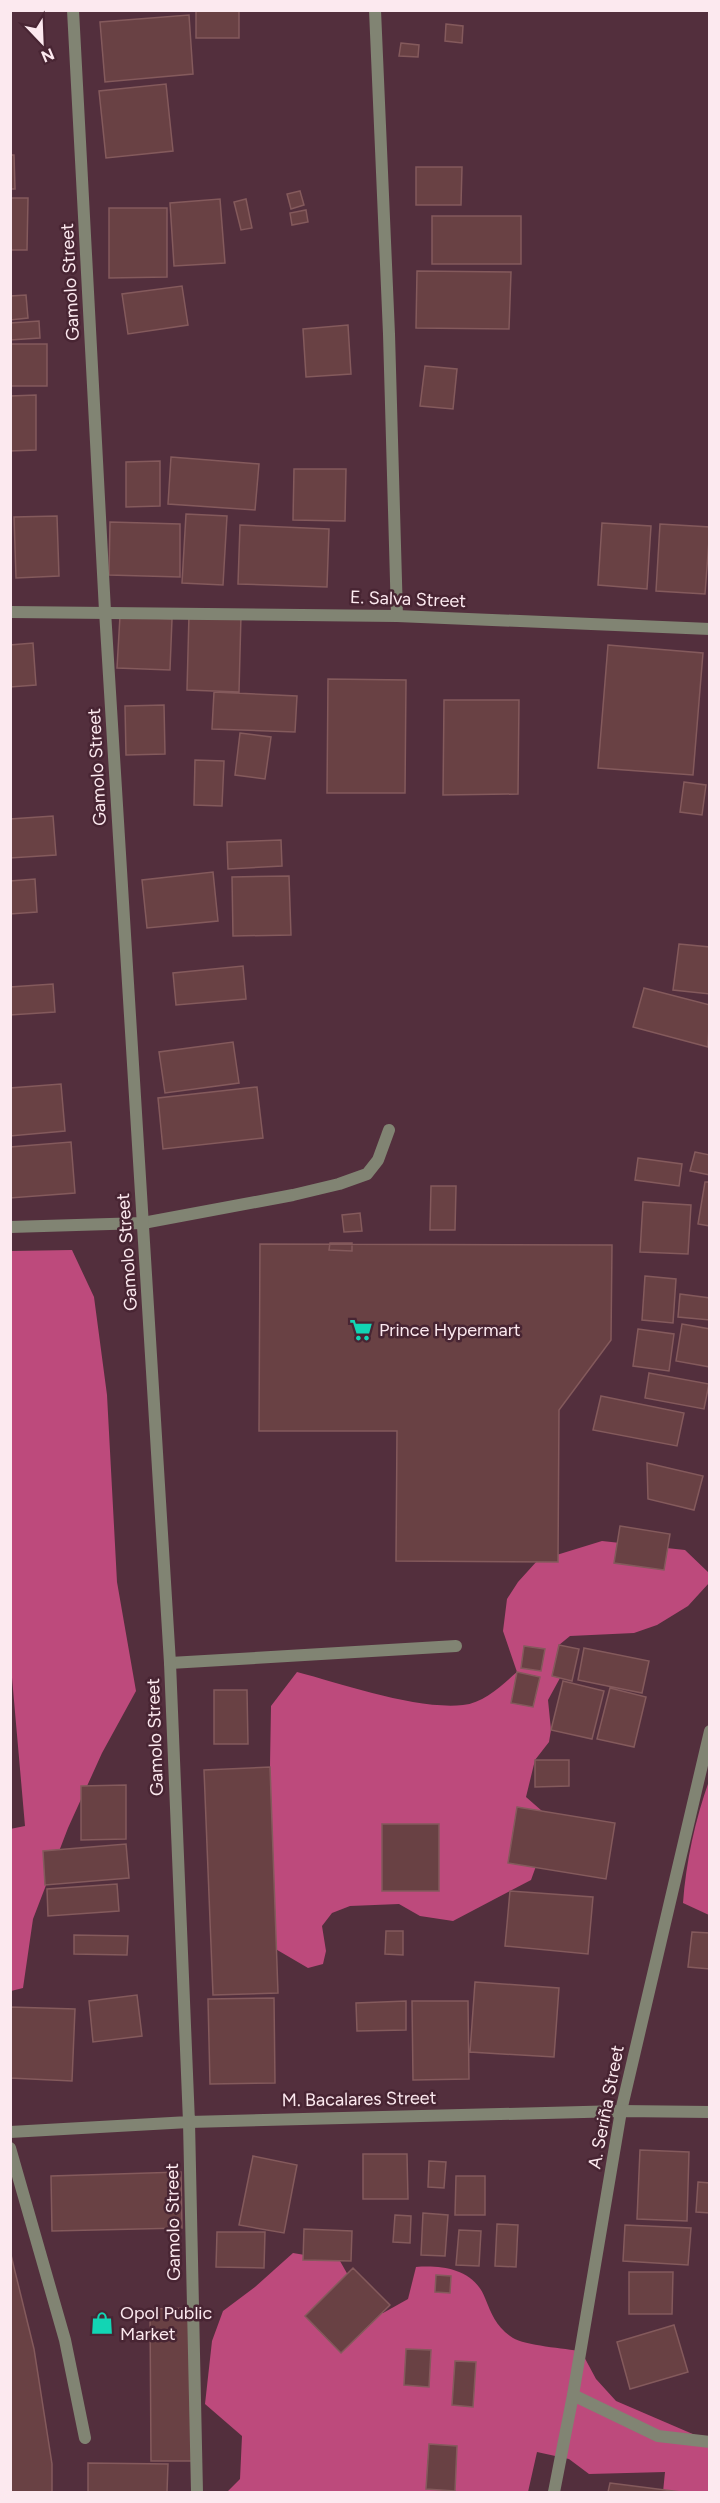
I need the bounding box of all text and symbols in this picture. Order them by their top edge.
north arrow [12,12,72,72]
text: N [38,44,57,67]
street label: Gamolo Street [56,222,84,341]
street label: E. Salva Street [350,586,467,612]
street label: Gamolo Street [83,707,111,826]
street label: Gamolo Street [112,1192,142,1312]
supermarket icon: Prince Hypermart [348,1317,374,1343]
place label: Prince Hypermart [379,1319,521,1341]
street label: Gamolo Street [142,1678,168,1796]
street label: A. Seriña Street [583,2043,629,2171]
street label: M. Bacalares Street [281,2087,437,2111]
street label: Gamolo Street [161,2163,185,2281]
place label: Opol Public Market [120,2302,213,2345]
shop icon: Opol Public Market [89,2310,115,2336]

